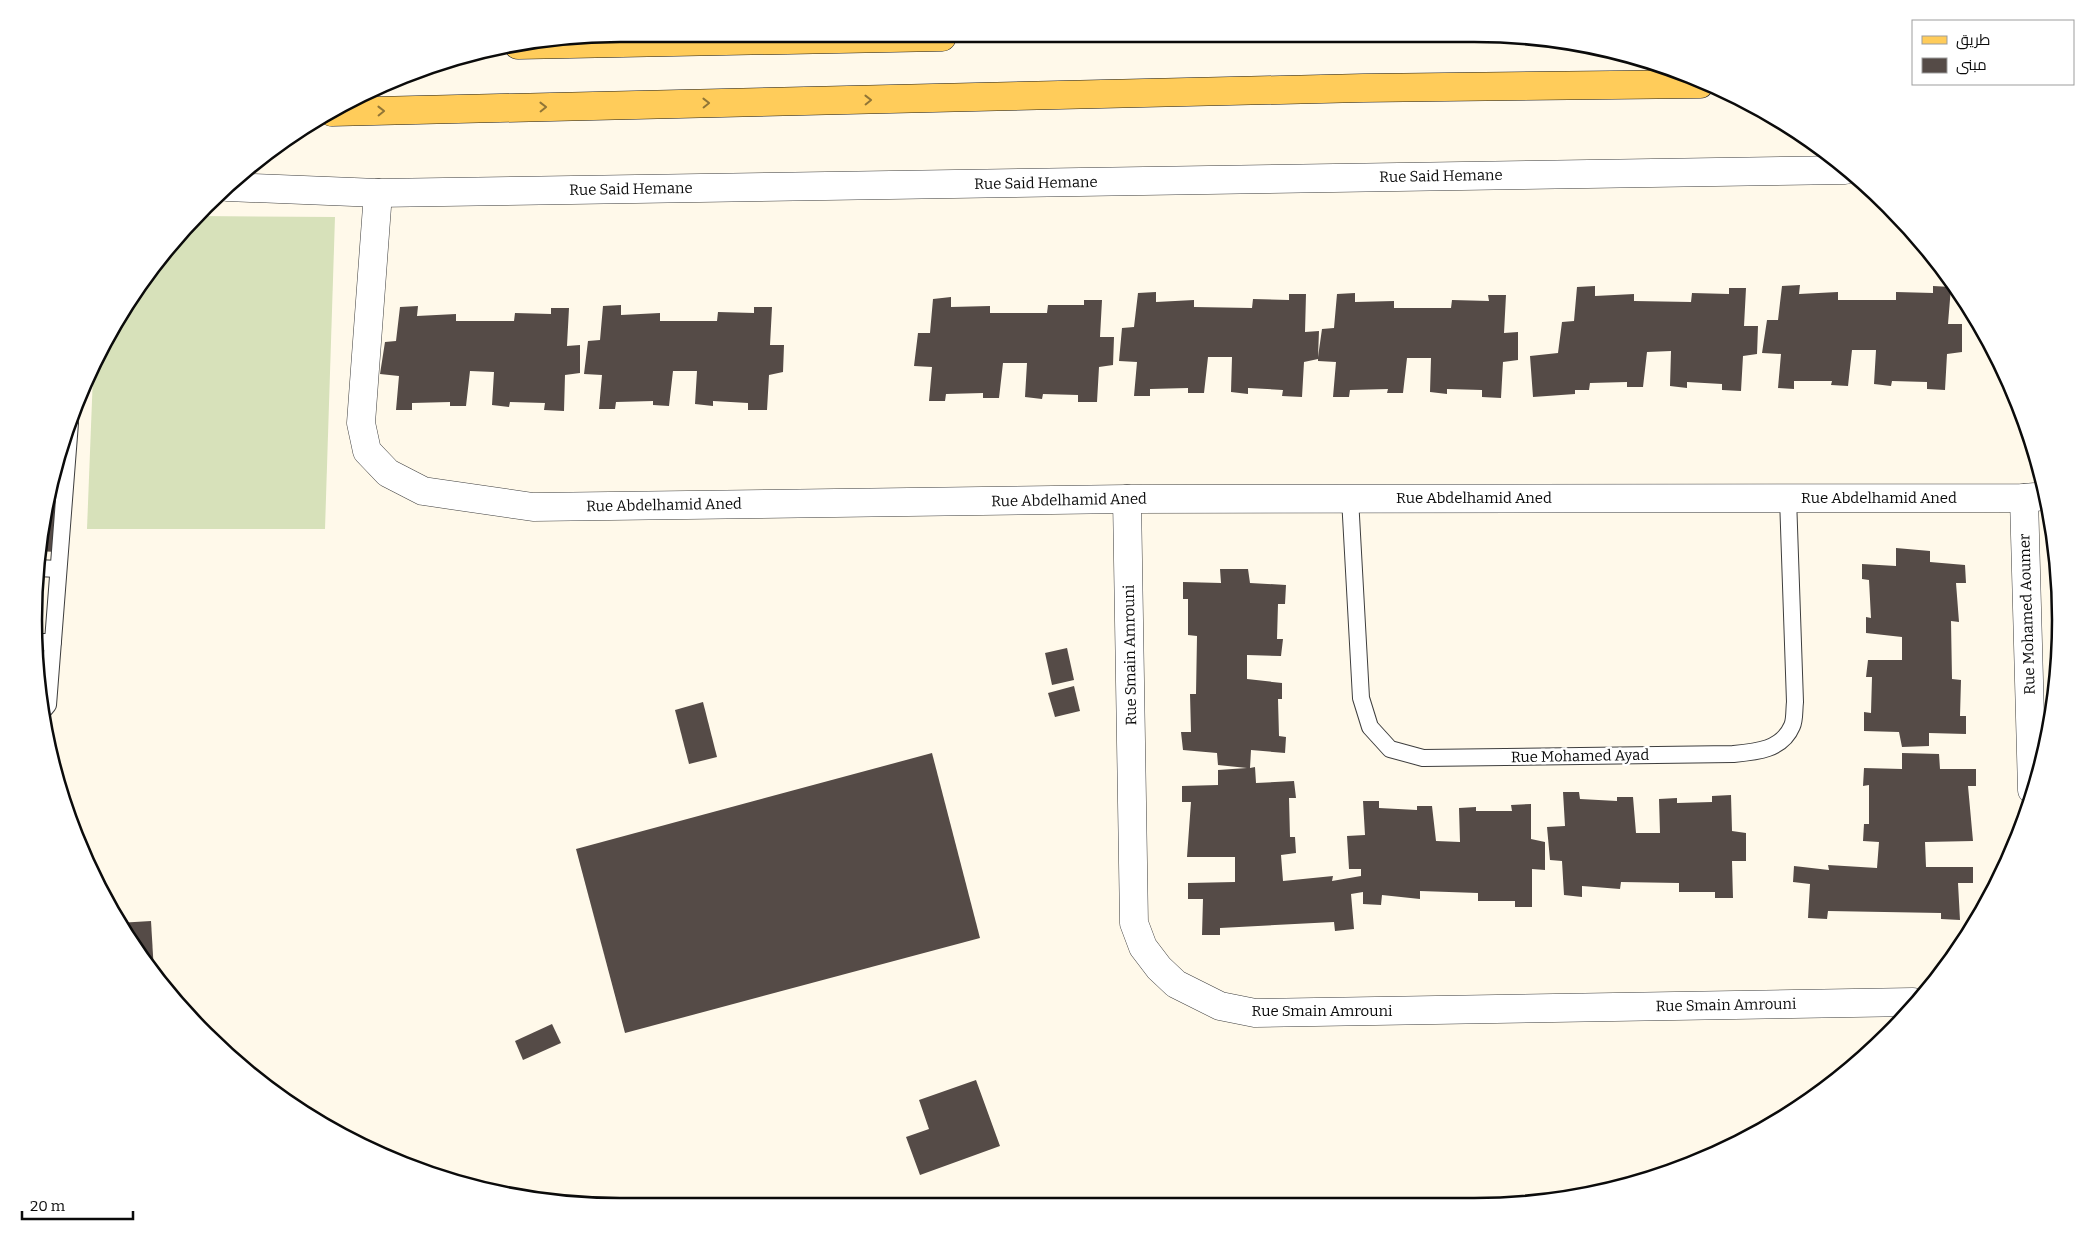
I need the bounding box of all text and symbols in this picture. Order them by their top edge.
legend [1912,20,2074,85]
text: طريق [1956,31,1990,50]
text: مبنى [1956,56,1987,75]
one-way arrow [864,94,872,105]
one-way arrow [702,98,710,109]
one-way arrow [540,102,548,112]
one-way arrow [378,106,385,116]
street label: Rue Said Hemane [1379,166,1503,186]
street label: Rue Said Hemane [974,173,1098,193]
street label: Rue Said Hemane [569,179,693,199]
street label: Rue Abdelhamid Aned [1396,489,1552,507]
street label: Rue Abdelhamid Aned [1801,489,1957,507]
street label: Rue Abdelhamid Aned [991,490,1147,510]
street label: Rue Abdelhamid Aned [586,495,742,515]
street label: Rue Mohamed Aoumer [2015,533,2039,695]
street label: Rue Smain Amrouni [1120,584,1140,726]
street label: Rue Mohamed Ayad [1511,746,1649,766]
street label: Rue Smain Amrouni [1655,995,1797,1015]
street label: Rue Smain Amrouni [1252,1002,1393,1020]
scale bar [22,1188,134,1220]
text: 20 m [30,1197,66,1215]

